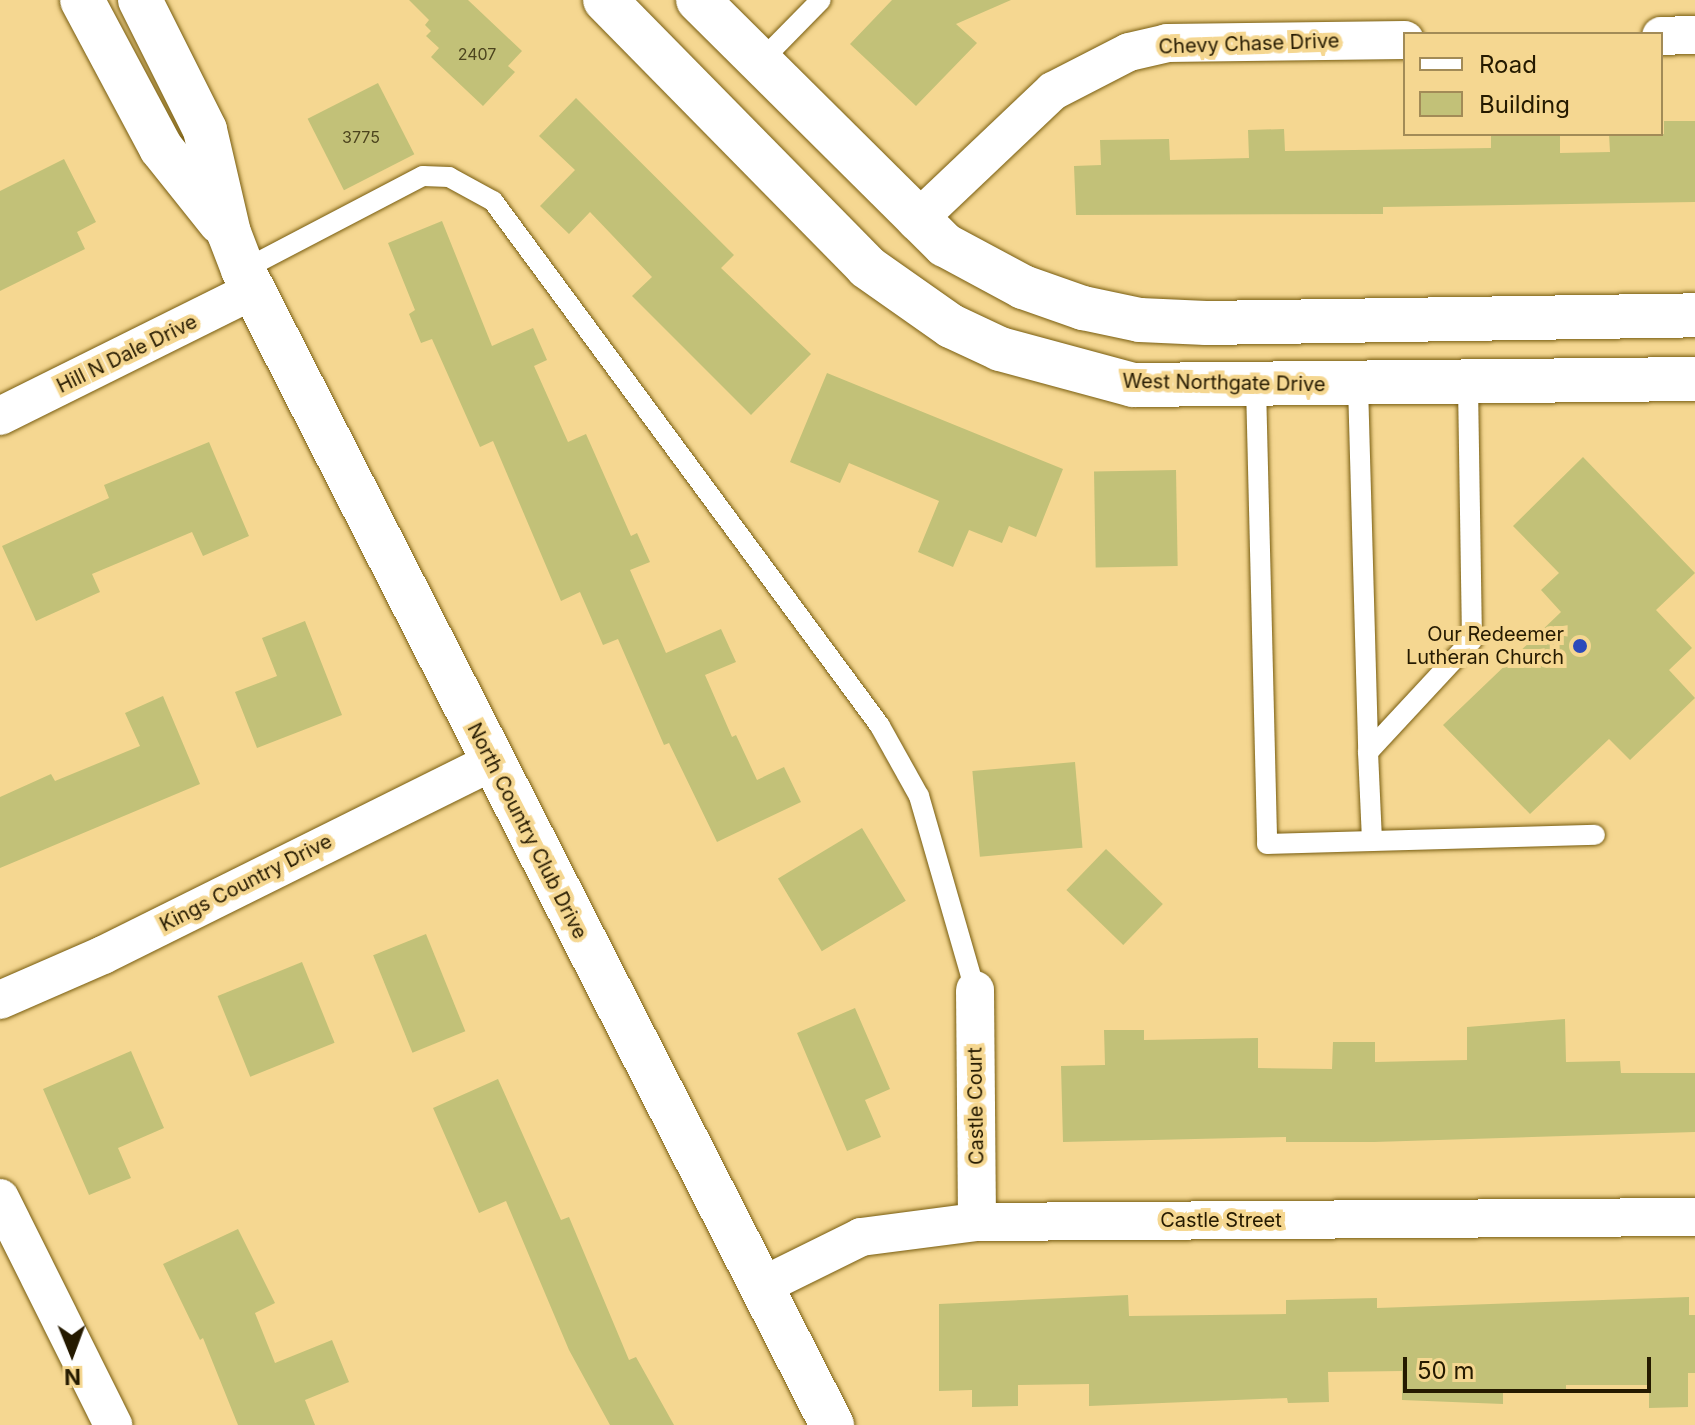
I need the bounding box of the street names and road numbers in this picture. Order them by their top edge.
street label: Chevy Chase Drive [1158,29,1340,59]
street label: Hill N Dale Drive [53,310,201,398]
street label: West Northgate Drive [1122,369,1326,397]
street label: North Country Club Drive [462,719,592,943]
street label: Kings Country Drive [156,829,336,937]
street label: Castle Court [963,1047,989,1165]
street label: Castle Street [1160,1208,1282,1232]

